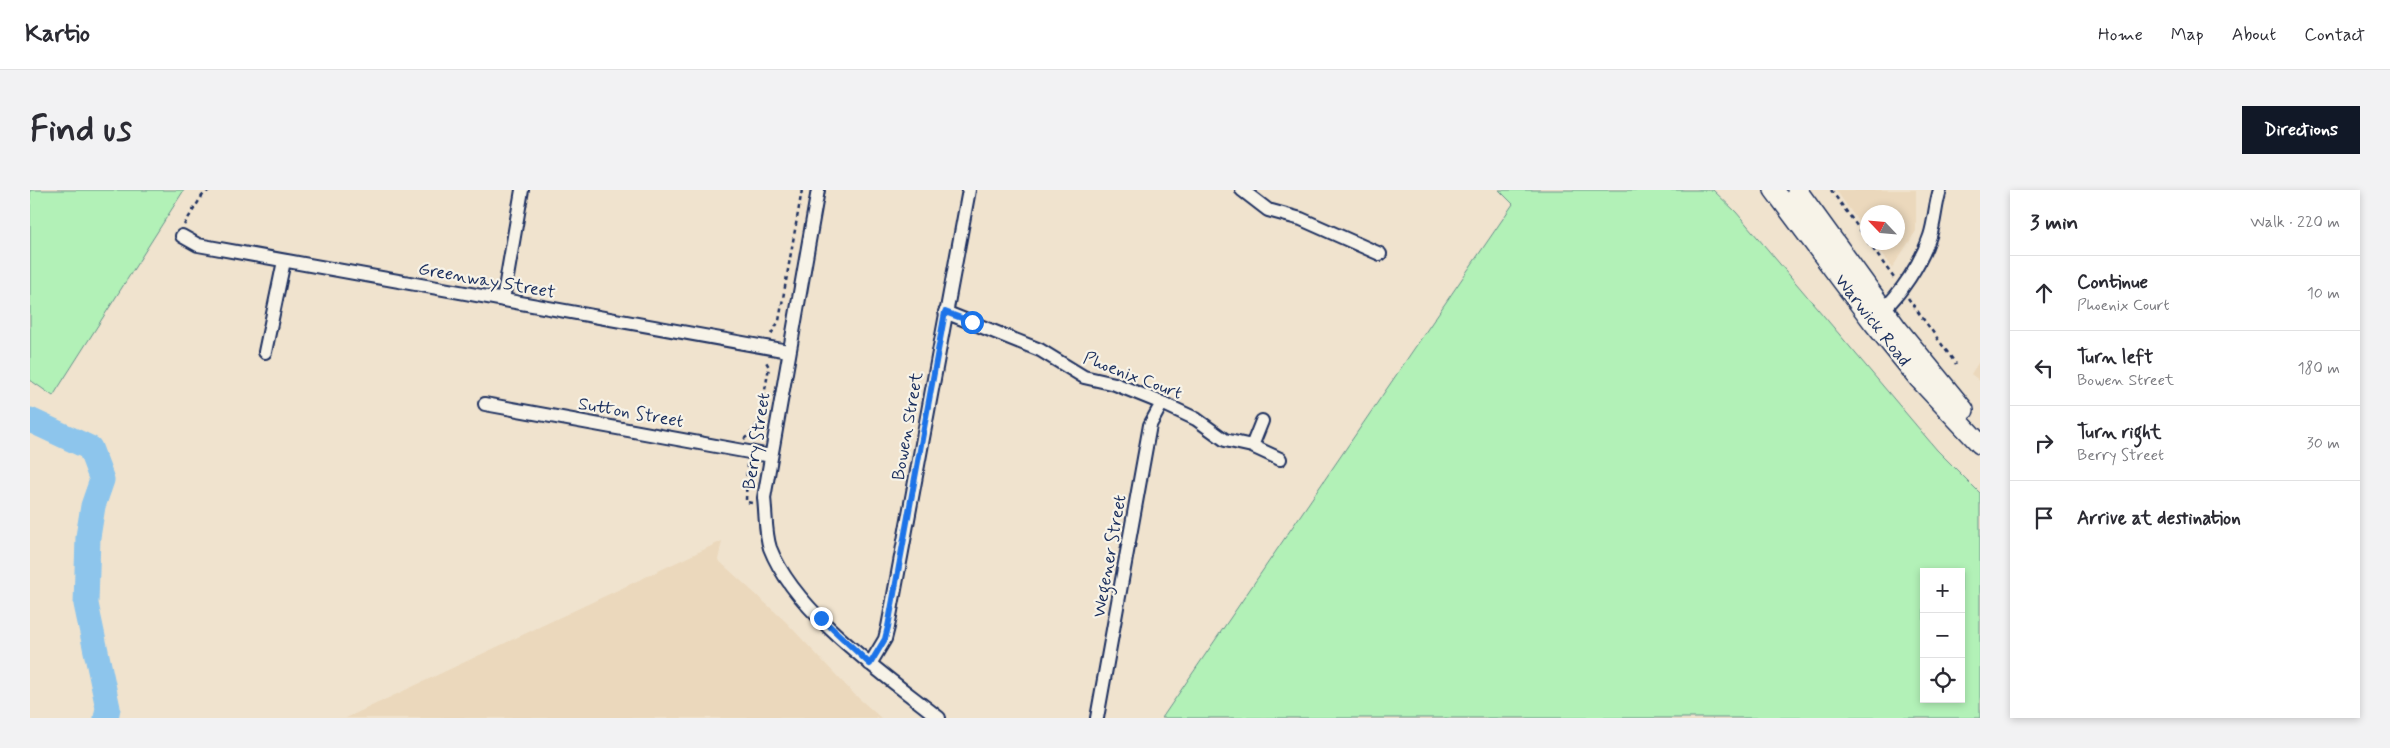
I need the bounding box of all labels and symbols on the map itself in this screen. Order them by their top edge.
north arrow [1860,205,1905,250]
street label: Greenway Street [416,257,557,305]
street label: Warwick Road [1829,270,1916,372]
route start [961,311,984,334]
street label: Phoenix Court [1080,346,1186,406]
street label: Bowen Street [887,370,929,482]
street label: Berry Street [737,391,777,491]
street label: Sutton Street [576,392,686,434]
street label: Wegener Street [1087,493,1135,620]
route end [810,607,833,630]

